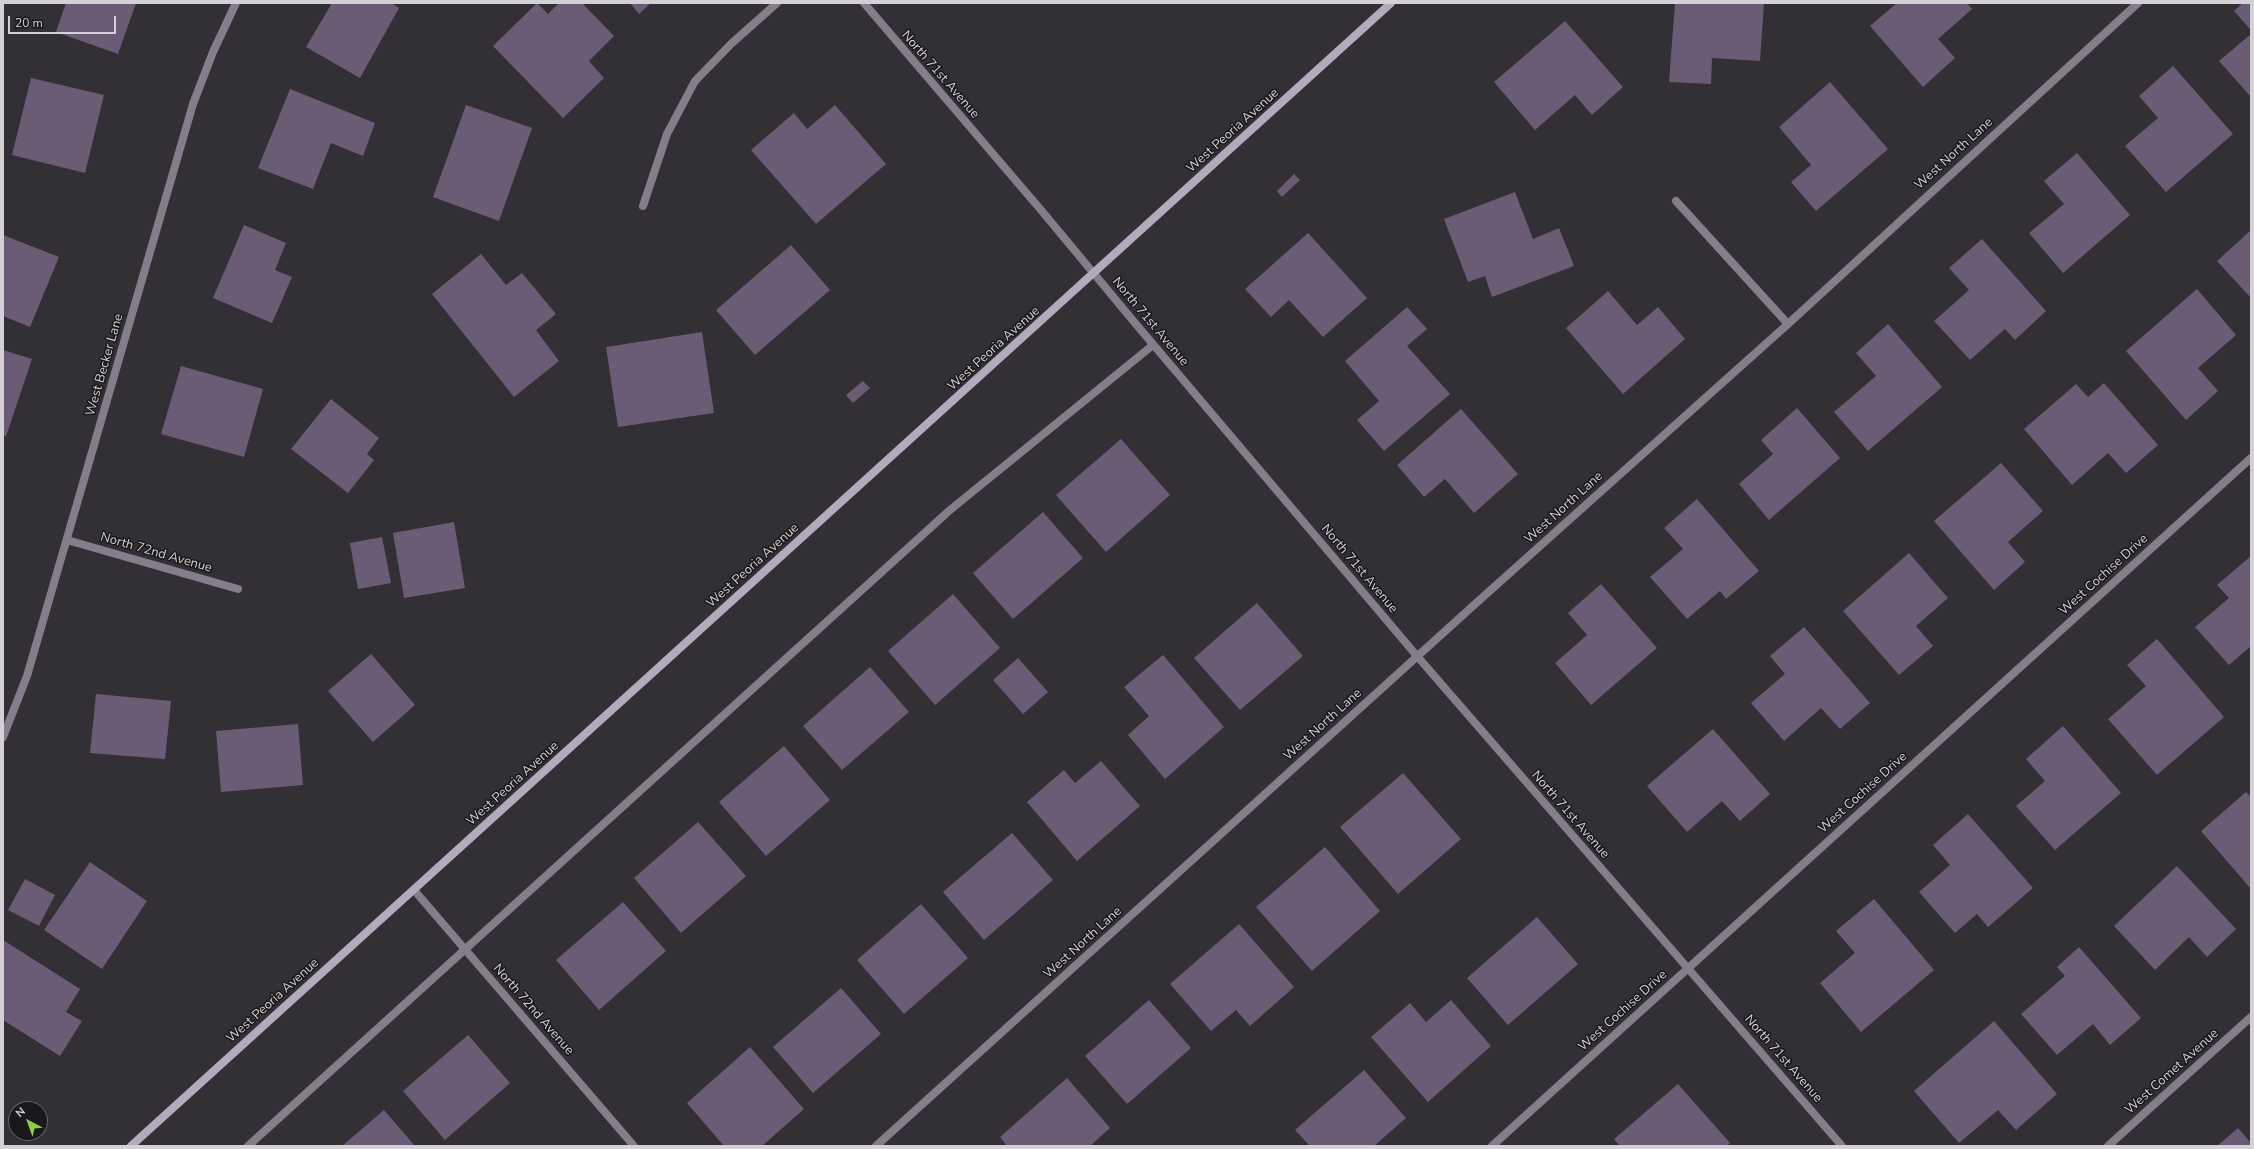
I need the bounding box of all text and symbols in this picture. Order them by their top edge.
scale bar [10,8,118,34]
text: 20 m [15,15,43,31]
street label: North 71st Avenue [898,28,982,122]
street label: West Peoria Avenue [1184,85,1282,177]
street label: West North Lane [1912,115,1996,193]
street label: North 71st Avenue [1108,274,1192,370]
street label: West Peoria Avenue [945,303,1043,395]
street label: West Becker Lane [83,312,127,418]
street label: West North Lane [1522,469,1606,547]
street label: West Peoria Avenue [704,520,802,612]
street label: North 71st Avenue [1317,521,1401,617]
street label: North 72nd Avenue [98,530,214,576]
street label: West Cochise Drive [2056,531,2152,619]
street label: West North Lane [1281,686,1365,764]
street label: West Peoria Avenue [464,738,562,830]
street label: West Cochise Drive [1815,749,1911,837]
street label: North 71st Avenue [1528,768,1612,862]
street label: West North Lane [1041,904,1125,982]
street label: West Peoria Avenue [224,955,322,1047]
street label: North 72nd Avenue [489,961,577,1059]
street label: West Cochise Drive [1575,967,1671,1055]
street label: North 71st Avenue [1741,1012,1825,1106]
street label: West Comet Avenue [2122,1026,2222,1118]
north arrow [8,1101,48,1141]
text: N [12,1104,28,1121]

